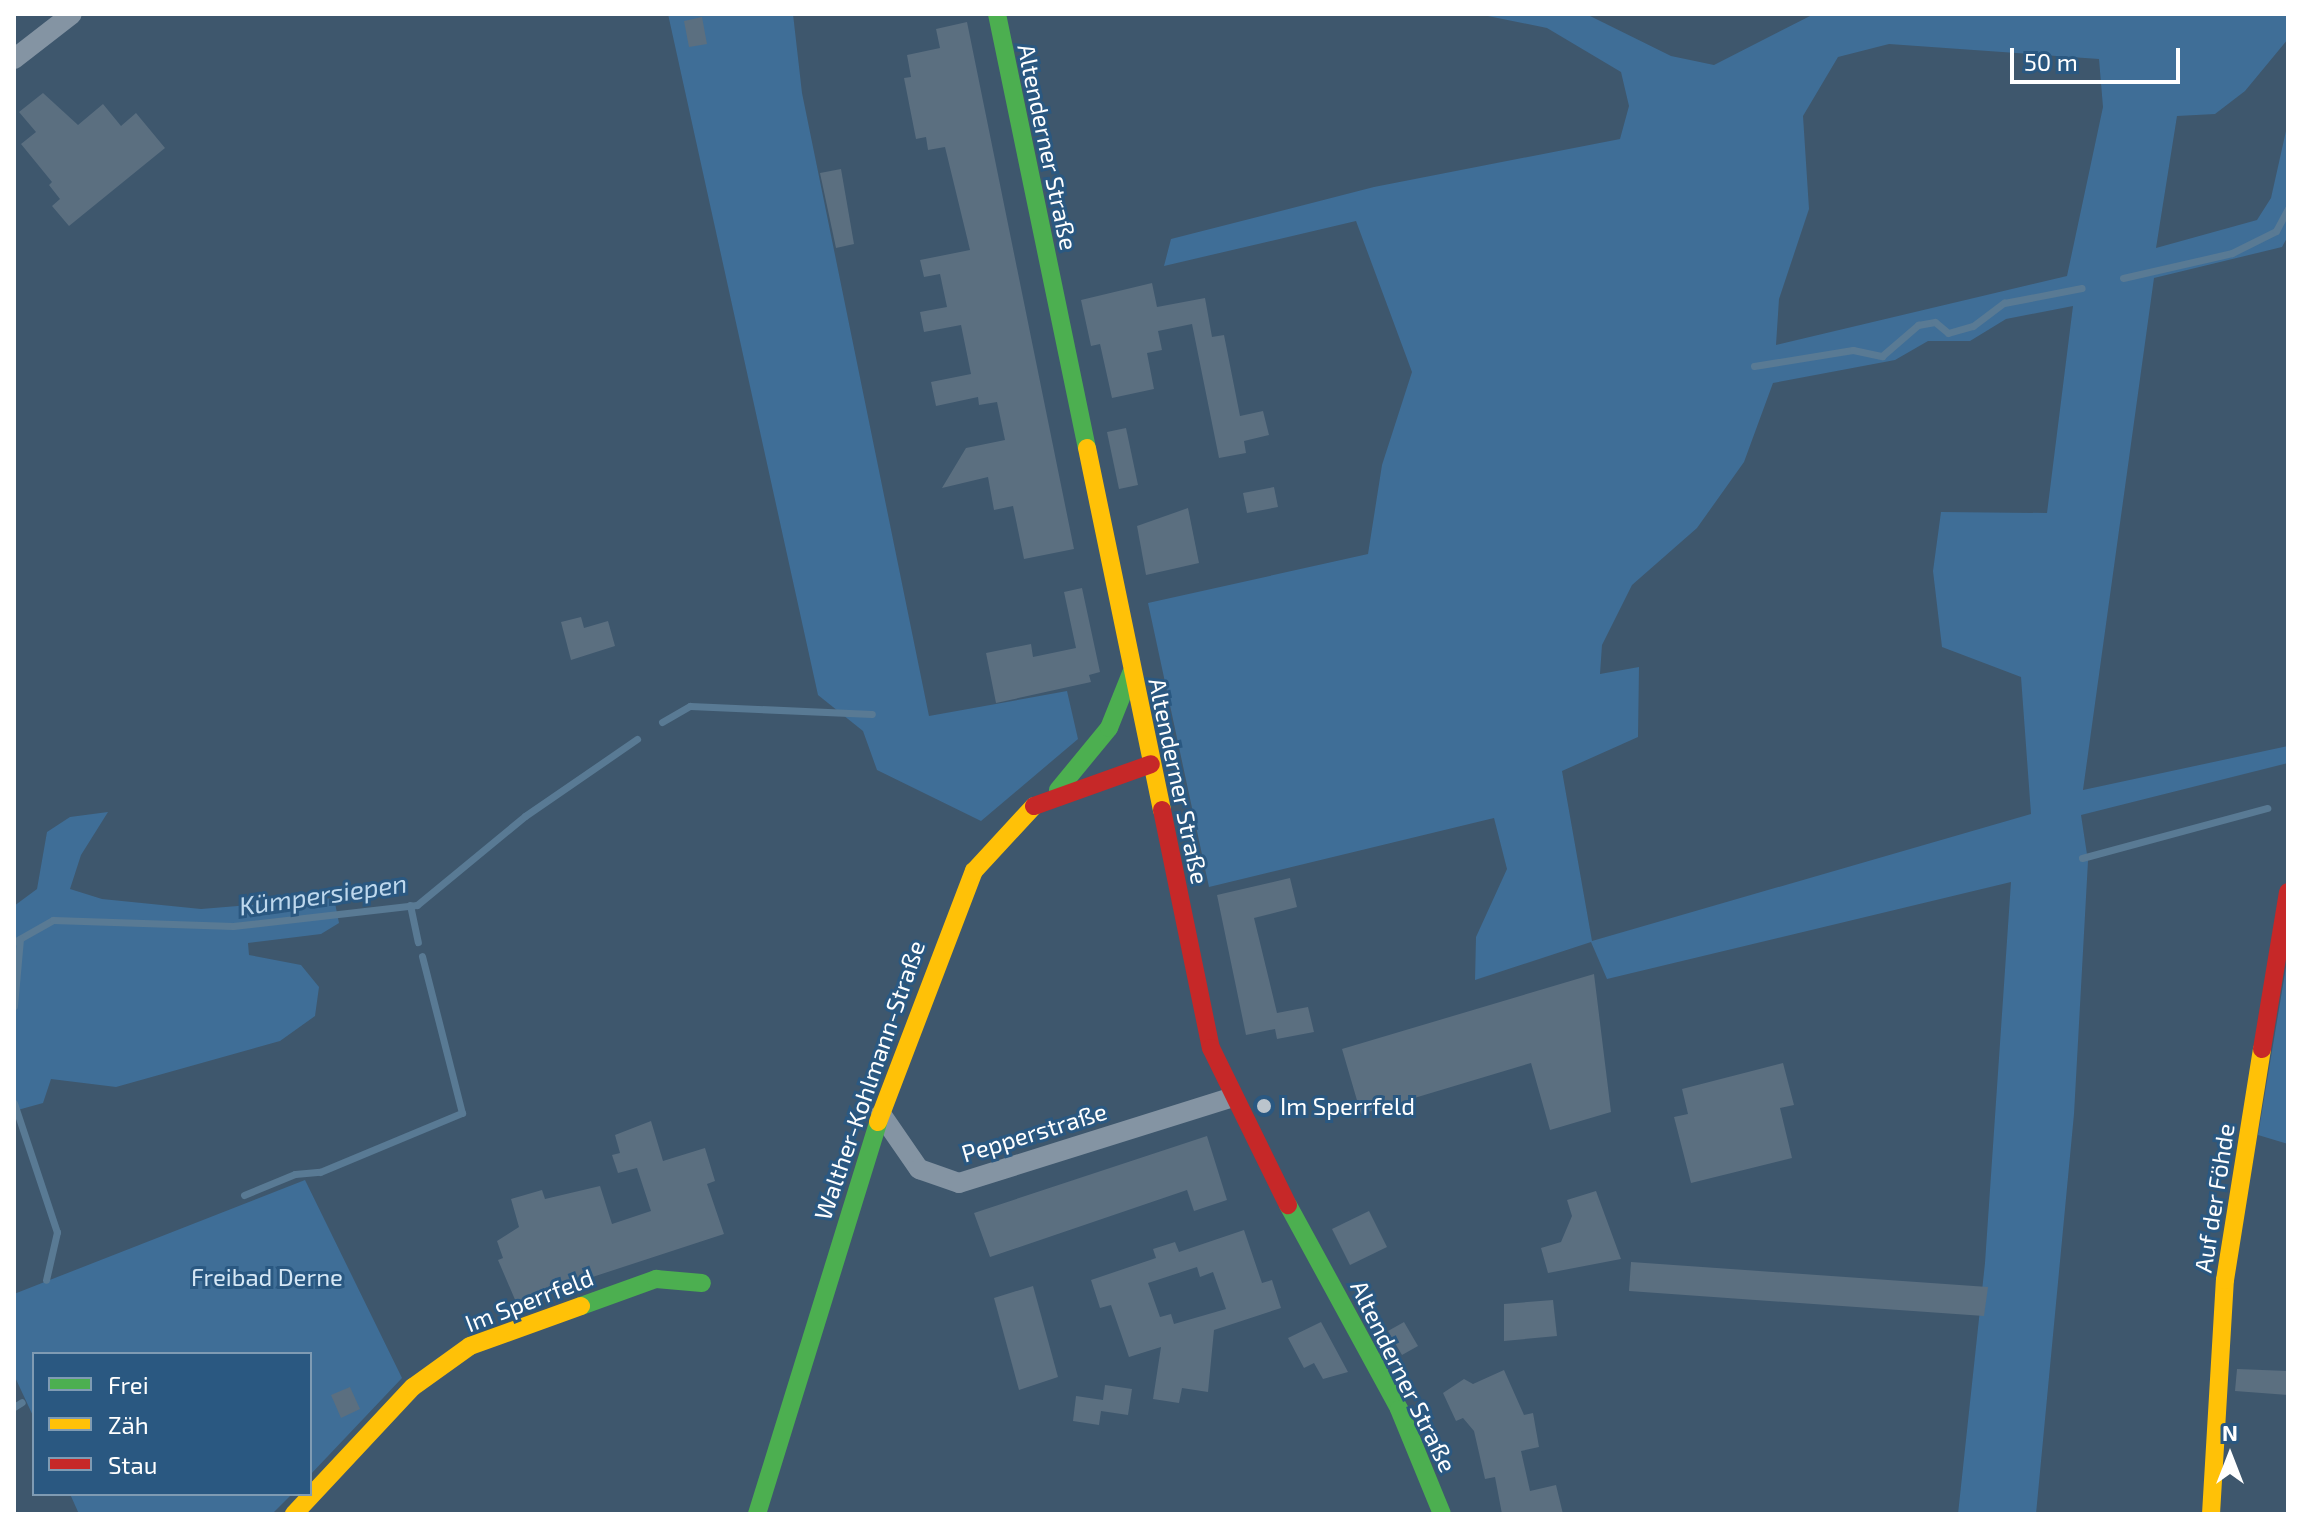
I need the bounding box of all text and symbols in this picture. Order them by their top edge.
scale bar [2014,32,2184,82]
street label: Altenderner Straße [1012,41,1084,253]
text: 50 m [2024,47,2078,76]
street label: Altenderner Straße [1143,675,1215,887]
water label: Kümpersiepen [237,867,409,921]
street label: Walther-Kohlmann-Straße [808,937,930,1223]
place label: Im Sperrfeld [1280,1092,1415,1120]
street label: Pepperstraße [958,1096,1110,1168]
marker: Im Sperrfeld [1255,1097,1273,1115]
street label: Auf der Föhde [2188,1121,2240,1275]
street label: Im Sperrfeld [461,1262,597,1338]
park label: Freibad Derne [191,1263,343,1291]
street label: Altenderner Straße [1345,1275,1463,1477]
legend [32,1352,312,1496]
text: Frei [108,1370,149,1399]
text: Zäh [108,1410,149,1439]
north arrow [2190,1416,2270,1496]
text: N [2222,1419,2238,1445]
text: Stau [108,1450,157,1479]

